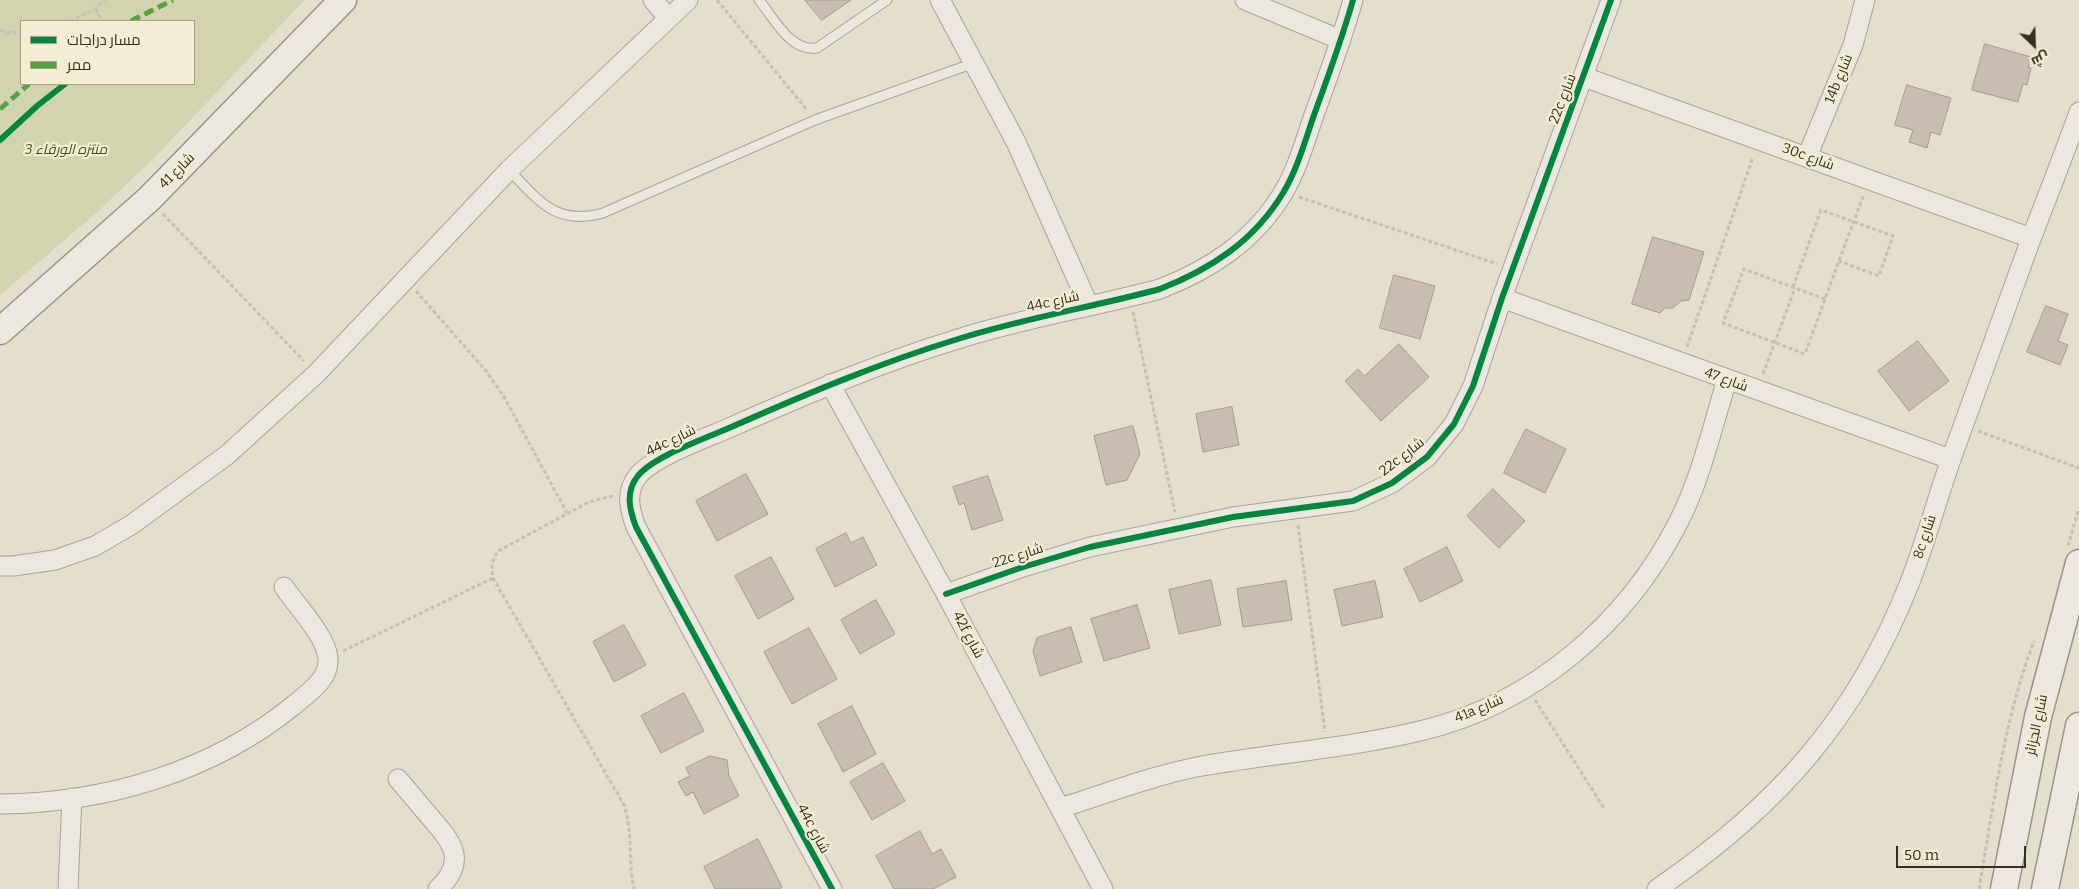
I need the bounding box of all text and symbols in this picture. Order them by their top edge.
legend [20,20,195,85]
north arrow [2009,20,2059,70]
text: مسار دراجات [67,31,141,49]
text: ش [2029,48,2052,71]
street label: 14b شارع [1821,52,1857,106]
text: ممر [67,56,91,74]
street label: 22c شارع [1546,72,1580,126]
street label: 30c شارع [1780,140,1836,174]
park label: منتزه الورقاء 3 [25,142,107,158]
street label: شارع 41 [156,150,198,192]
street label: 44c شارع [1025,288,1081,316]
street label: شارع 47 [1702,364,1750,396]
street label: 44c شارع [643,422,699,460]
street label: 22c شارع [1376,434,1428,480]
street label: 8c شارع [1910,513,1940,561]
street label: 22c شارع [991,540,1045,572]
street label: 42f شارع [949,609,987,661]
street label: 41a شارع [1452,691,1506,727]
street label: شارع الجزائر [2022,693,2052,757]
street label: 44c شارع [793,801,833,857]
scale bar [1899,836,2029,868]
text: 50 m [1904,846,1939,864]

